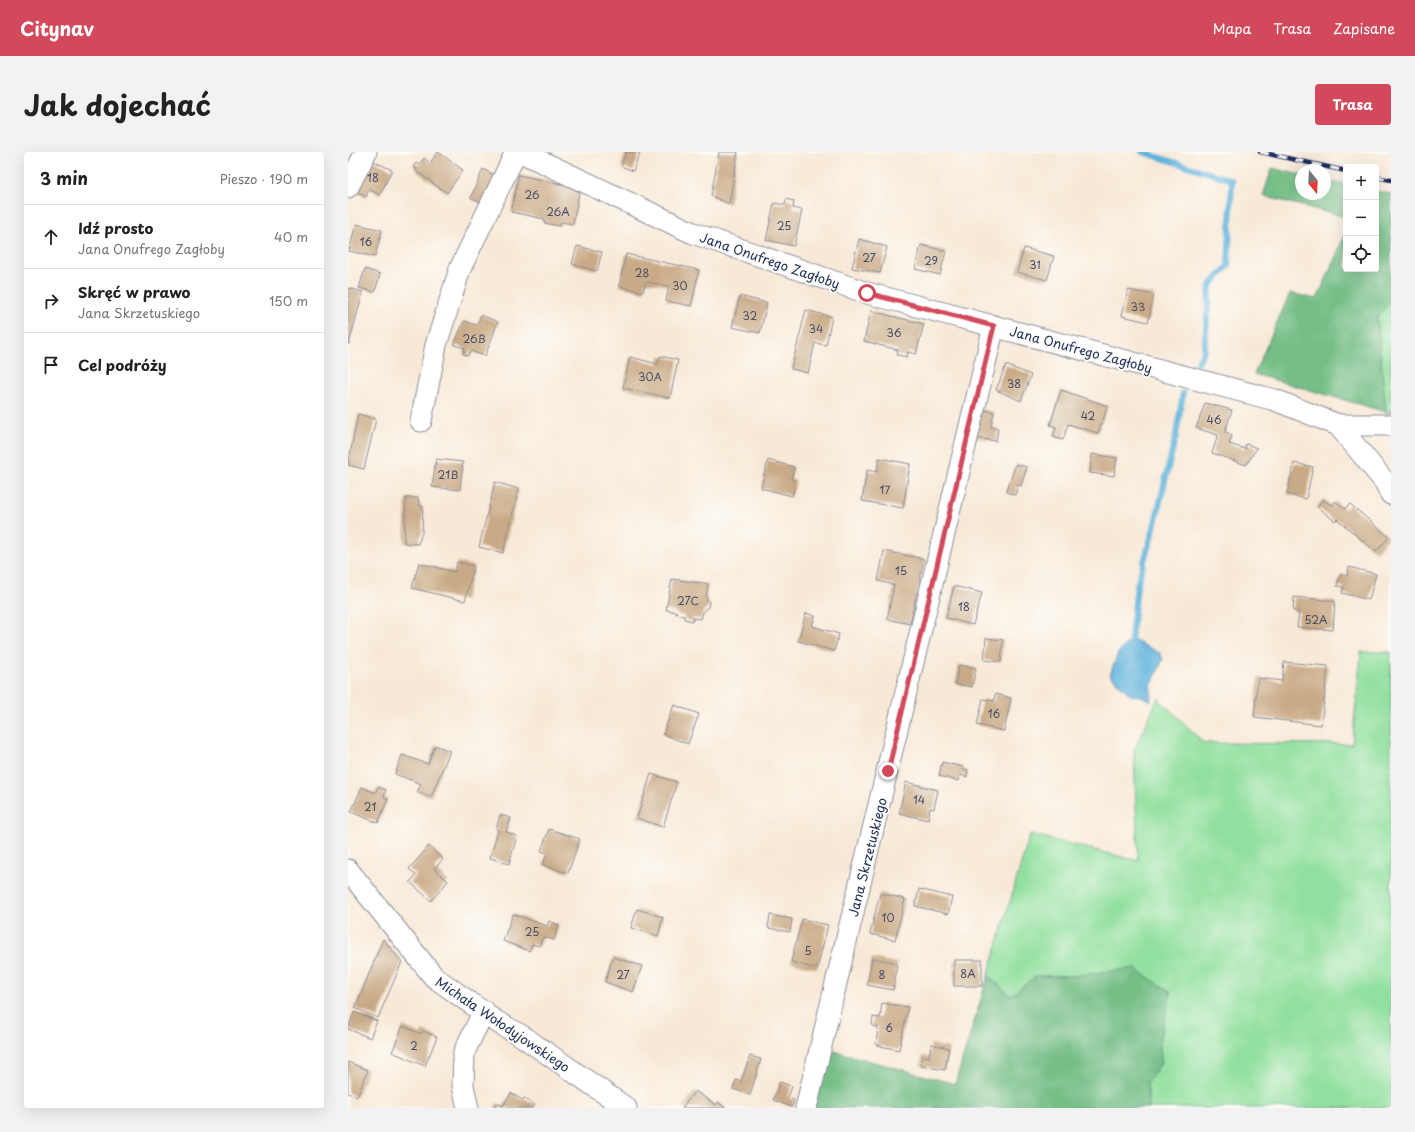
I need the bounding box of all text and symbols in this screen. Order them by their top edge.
text: Citynav [20,14,94,42]
text: Mapa [1213,18,1251,39]
text: Trasa [1273,18,1311,39]
text: Zapisane [1333,18,1395,39]
text: Jak dojechać [24,83,211,126]
button: Trasa [1315,84,1391,125]
north arrow [1295,164,1331,200]
map controls [1343,164,1379,272]
button: + [1343,164,1379,200]
text: 3 min [40,165,88,191]
text: Pieszo · 190 m [220,169,308,188]
house number: 18 [367,169,379,186]
house number: 26 [524,186,540,203]
button: − [1343,200,1379,236]
house number: 26A [546,203,570,220]
text: Idź prosto [78,216,153,239]
house number: 25 [777,217,791,234]
icon: ahead [40,226,62,248]
text: 40 m [274,227,308,246]
street label: Jana Onufrego Zagłoby [698,227,842,293]
house number: 16 [360,233,373,250]
button: locate [1343,236,1379,272]
text: Jana Onufrego Zagłoby [78,239,225,258]
house number: 27 [862,249,876,266]
house number: 29 [924,252,938,269]
house number: 31 [1029,256,1041,273]
house number: 28 [635,264,649,281]
house number: 30 [672,277,688,294]
text: Skręć w prawo [78,280,191,303]
route start [858,284,876,302]
icon: right [40,290,62,312]
text: 150 m [269,291,308,310]
house number: 33 [1131,298,1145,315]
text: Jana Skrzetuskiego [78,303,200,322]
house number: 32 [743,307,758,324]
house number: 34 [809,320,823,337]
street label: Jana Onufrego Zagłoby [1008,321,1154,377]
house number: 36 [887,324,902,341]
house number: 26B [462,330,486,347]
text: Cel podróży [78,353,166,376]
icon: arrive [40,354,62,376]
house number: 30A [638,368,662,385]
house number: 38 [1007,375,1021,392]
house number: 42 [1081,407,1096,424]
house number: 46 [1207,411,1222,428]
house number: 21B [438,466,458,483]
house number: 17 [880,481,891,498]
house number: 15 [895,562,907,579]
house number: 27C [677,592,699,609]
house number: 18 [958,598,970,615]
house number: 52A [1305,611,1328,628]
house number: 16 [988,705,1001,722]
route end [879,762,897,780]
house number: 14 [913,791,925,808]
street label: Jana Skrzetuskiego [843,795,891,919]
house number: 21 [364,798,376,815]
house number: 10 [882,909,894,926]
house number: 25 [525,923,539,940]
house number: 5 [804,942,812,959]
house number: 8A [960,965,976,982]
house number: 27 [616,966,630,983]
house number: 8 [879,966,886,983]
street label: Michała Wołodyjowskiego [432,972,574,1076]
house number: 6 [885,1019,893,1036]
house number: 2 [410,1037,418,1054]

